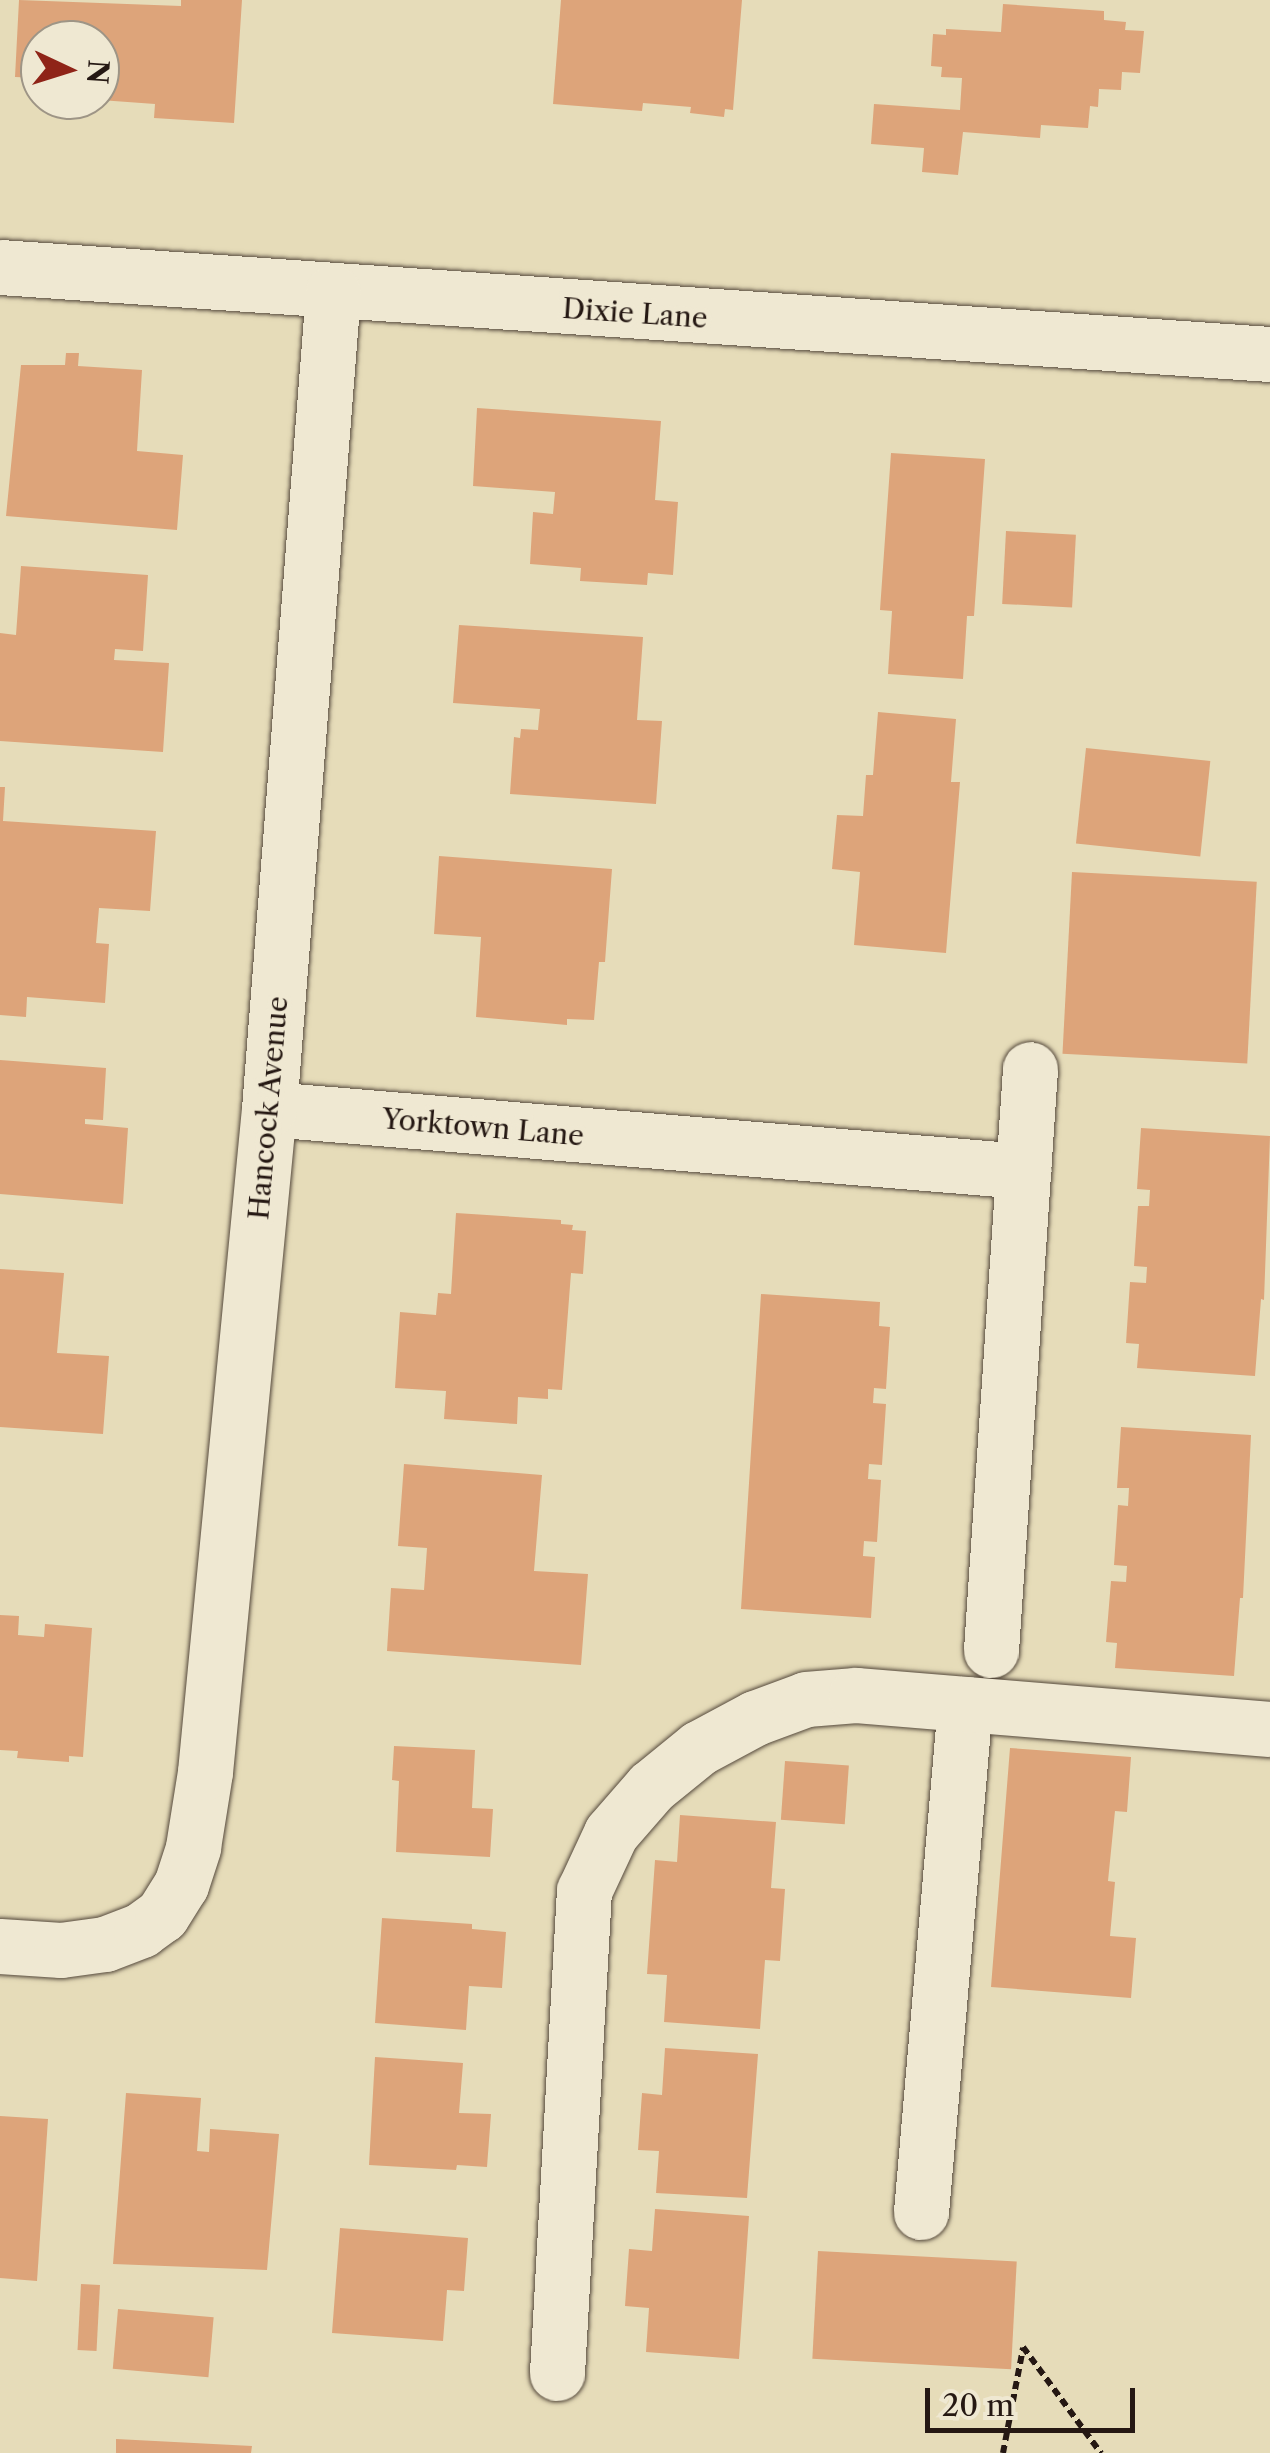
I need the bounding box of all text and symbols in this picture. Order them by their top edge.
north arrow [20,20,120,120]
text: N [80,59,116,85]
street label: Dixie Lane [561,291,709,335]
street label: Hancock Avenue [241,994,295,1222]
street label: Yorktown Lane [381,1101,585,1153]
scale bar [930,2368,1140,2430]
text: 20 m [942,2387,1014,2424]

